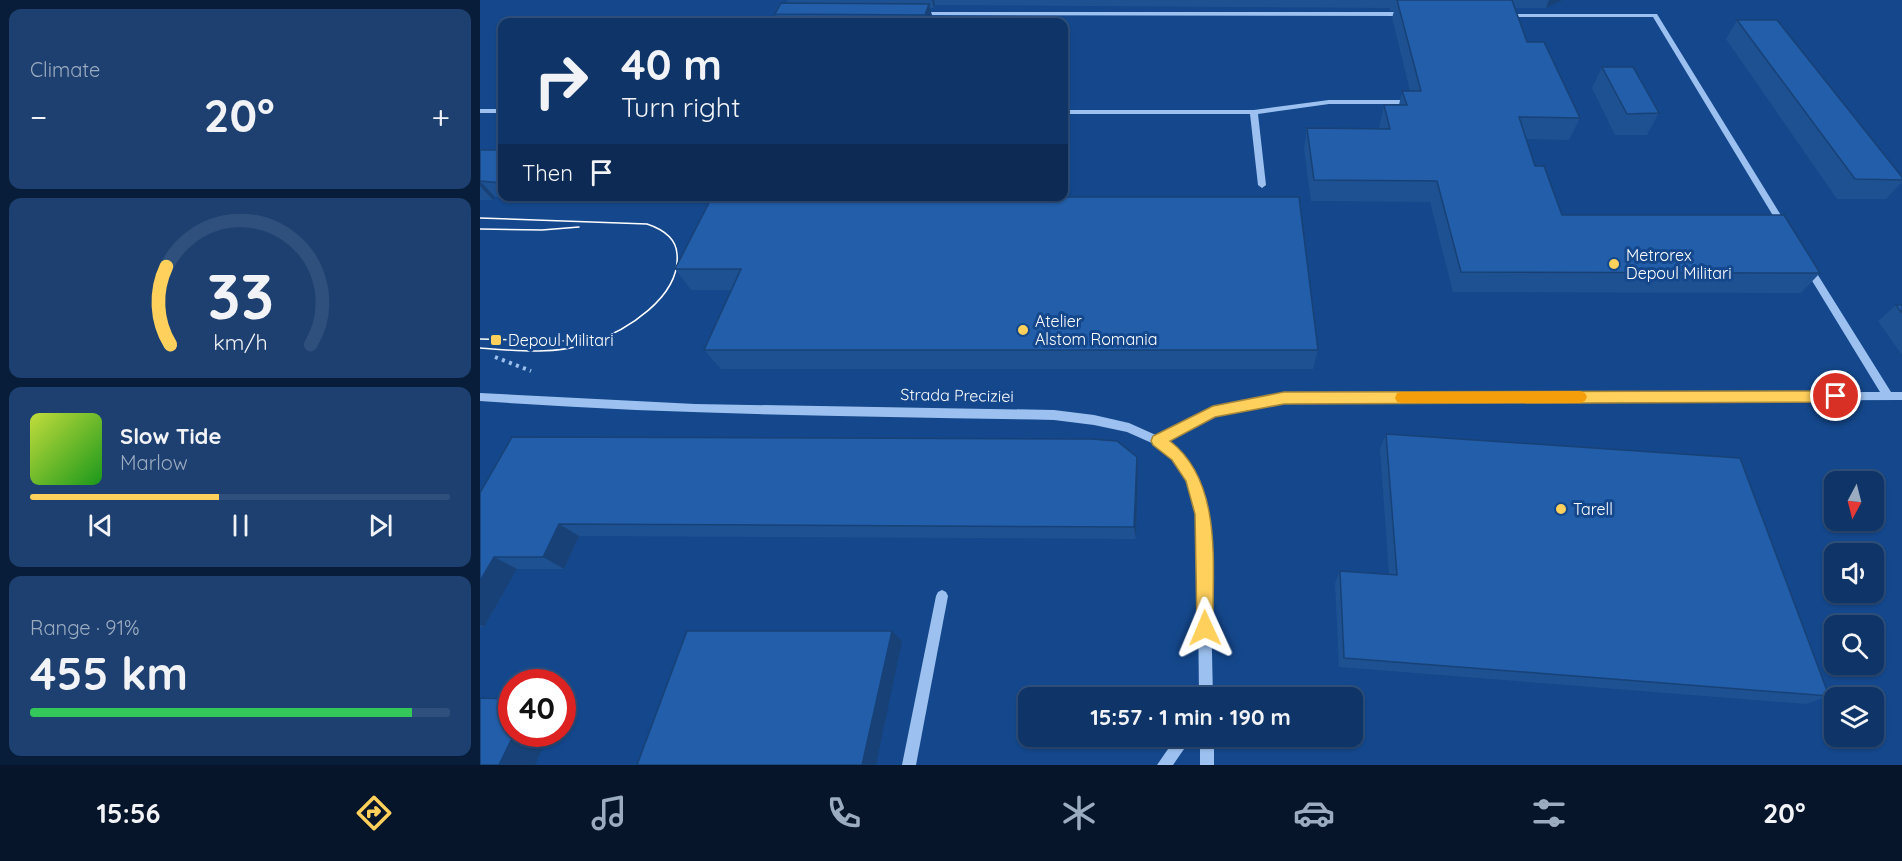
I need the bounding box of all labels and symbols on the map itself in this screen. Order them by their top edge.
place label: Metrorex Depoul Militari [1626,245,1732,283]
marker: Metrorex Depoul Militari [1607,257,1621,271]
place label: Atelier Alstom Romania [1035,311,1157,349]
marker: Atelier Alstom Romania [1016,323,1030,337]
place label: Depoul Militari [508,330,614,350]
marker: Depoul Militari [489,333,503,347]
pin [1810,370,1861,421]
street label: Strada Preciziei [900,384,1014,406]
north arrow [1824,471,1884,531]
place label: Tarell [1573,499,1613,519]
marker: Tarell [1554,502,1568,516]
position arrow [1173,596,1237,660]
speed limit sign: 40 [498,669,576,747]

